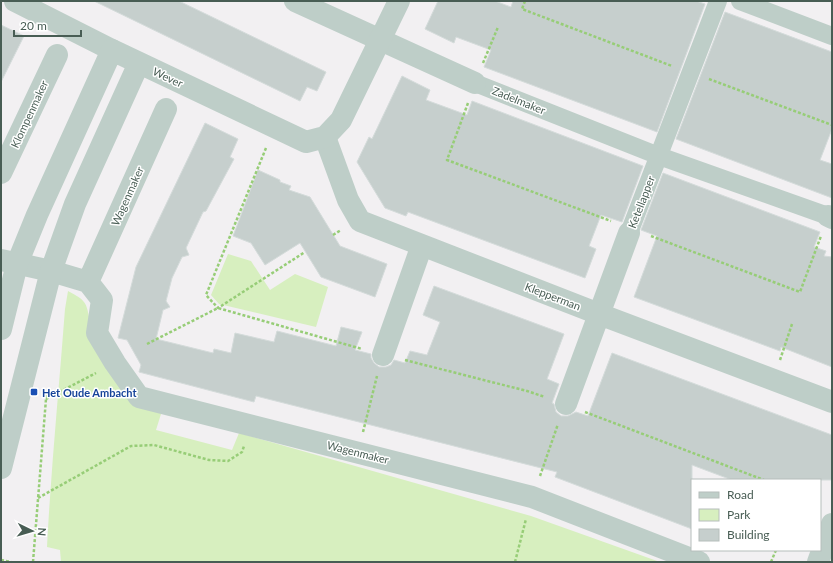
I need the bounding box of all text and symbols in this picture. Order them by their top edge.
scale bar [14,12,81,38]
text: 20 m [20,18,47,33]
street label: Wever [151,64,185,90]
street label: Klompenmaker [8,78,50,150]
street label: Zadelmaker [491,83,547,117]
street label: Wagenmaker [108,164,146,228]
street label: Ketellapper [625,174,657,230]
street label: Klepperman [523,279,583,313]
place label: Het Oude Ambacht [42,386,137,399]
marker: Het Oude Ambacht [29,387,39,397]
street label: Wagenmaker [326,438,390,466]
legend [691,479,821,551]
text: Road [727,487,754,502]
text: Park [727,507,751,522]
north arrow [12,511,52,551]
text: N [36,527,49,537]
text: Building [727,527,770,542]

